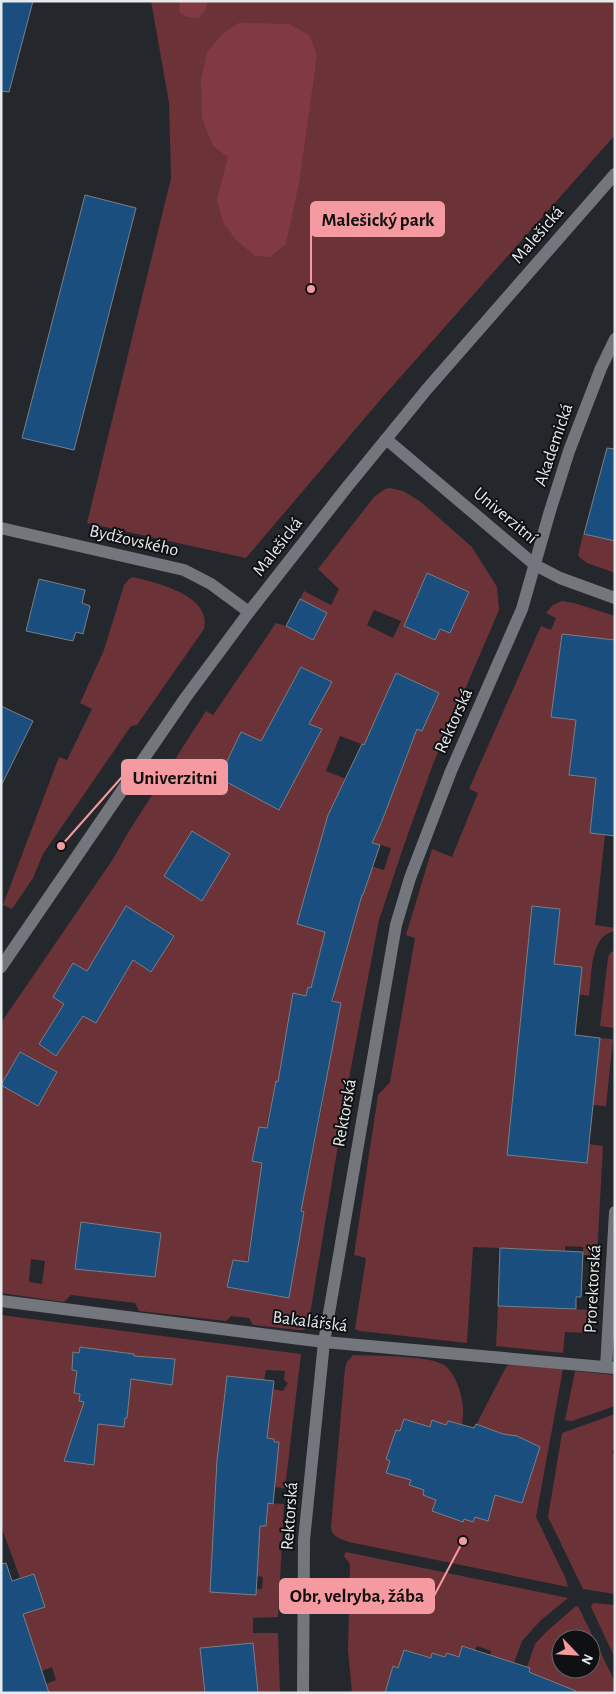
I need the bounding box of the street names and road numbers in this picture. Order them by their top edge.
street label: Malešická [509,203,567,267]
street label: Akademická [531,401,577,489]
street label: Univerzitní [470,484,541,548]
street label: Malešická [250,514,306,580]
street label: Bydžovského [88,522,180,560]
street label: Rektorská [432,686,476,756]
street label: Rektorská [330,1078,360,1148]
street label: Prorektorská [582,1244,604,1334]
street label: Bakalářská [271,1308,349,1336]
street label: Rektorská [279,1481,301,1551]

